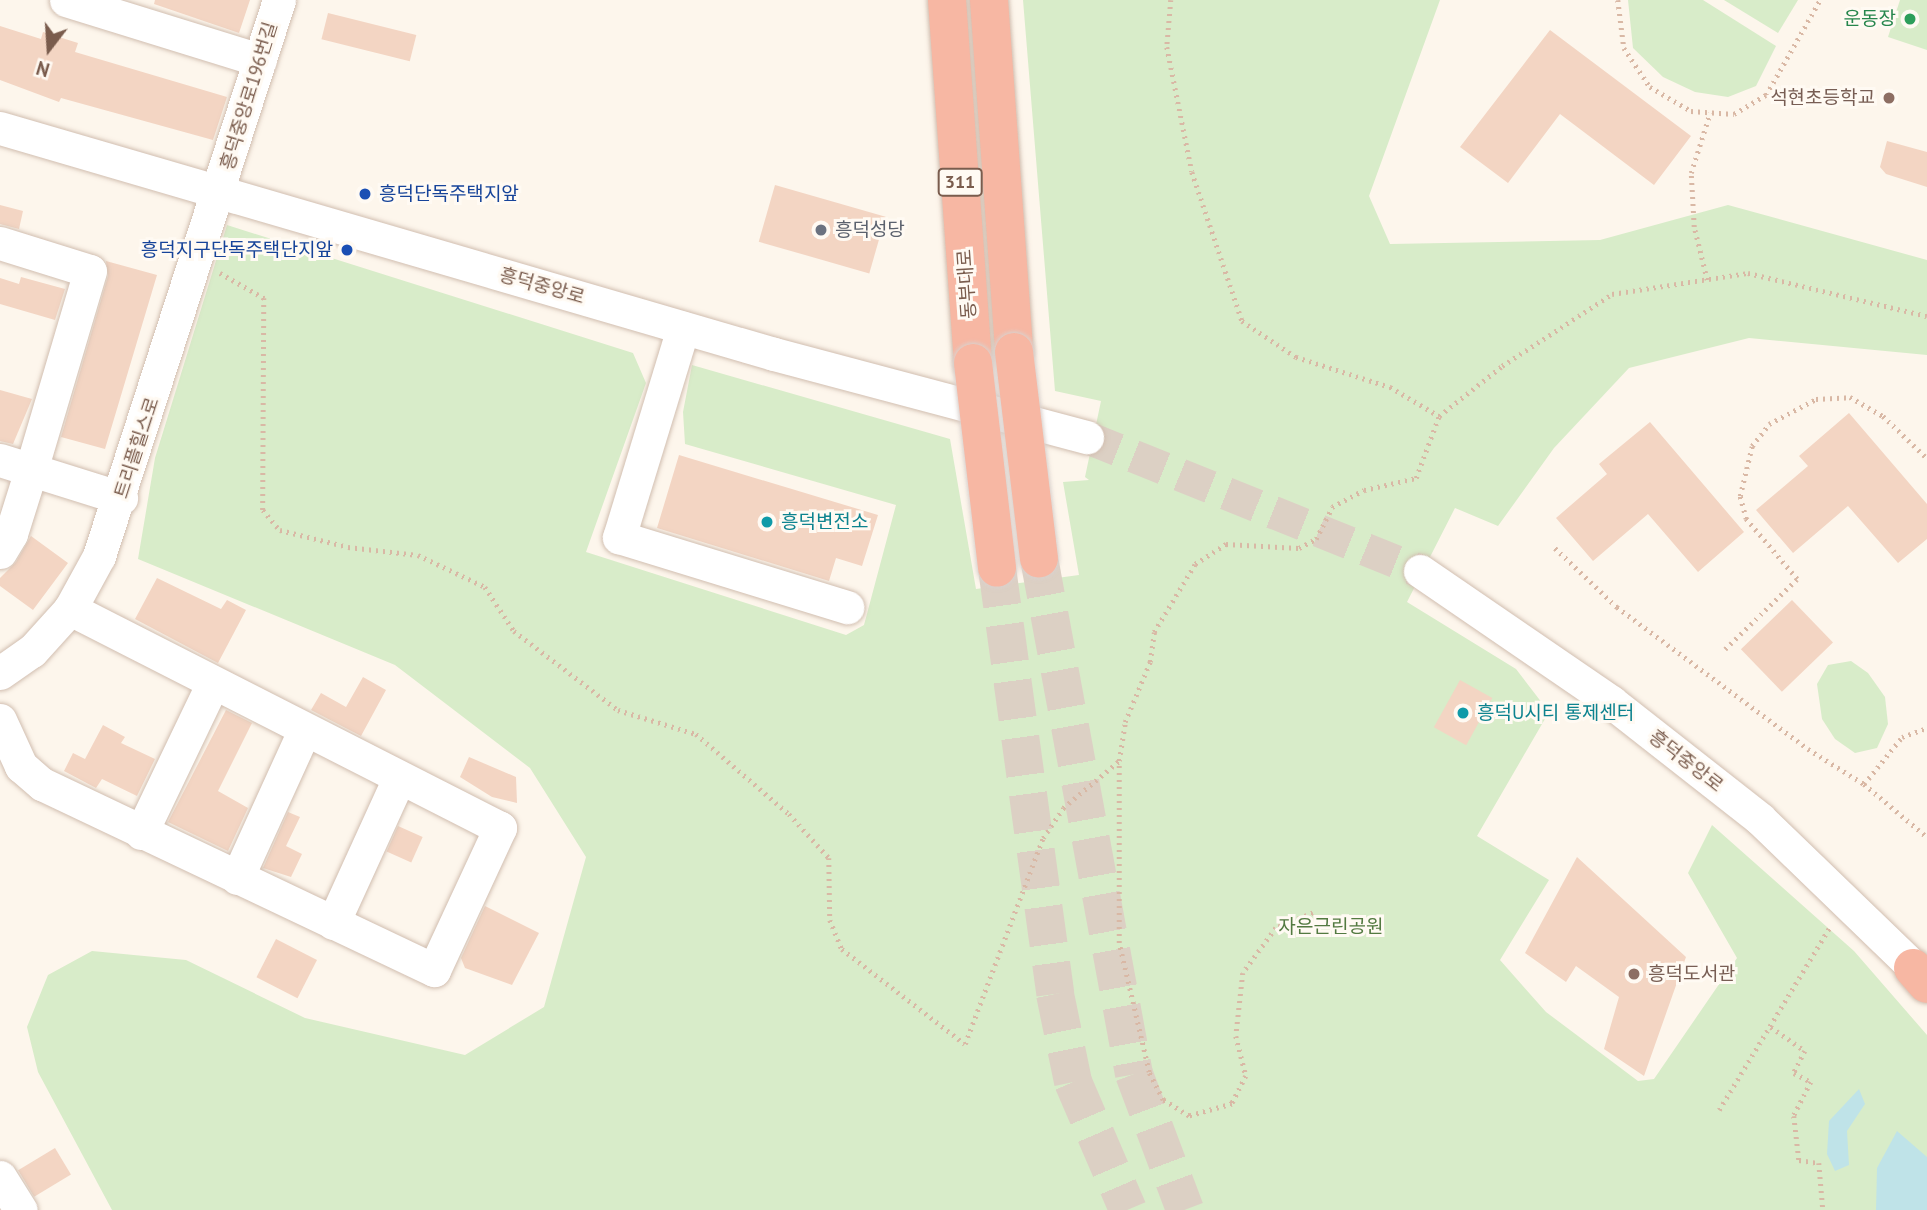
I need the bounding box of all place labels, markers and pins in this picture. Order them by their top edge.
place label: 운동장 [1844,8,1896,30]
marker: 운동장 [1902,11,1918,27]
place label: 석현초등학교 [1770,87,1875,109]
marker: 석현초등학교 [1881,90,1897,106]
place label: 흥덕단독주택지앞 [379,183,519,205]
marker: 흥덕단독주택지앞 [357,186,373,202]
place label: 흥덕성당 [835,219,905,241]
marker: 흥덕성당 [813,222,829,238]
place label: 흥덕지구단독주택단지앞 [141,239,333,261]
marker: 흥덕지구단독주택단지앞 [339,242,355,258]
place label: 흥덕변전소 [781,511,868,533]
marker: 흥덕변전소 [759,514,775,530]
place label: 흥덕U시티 통제센터 [1477,702,1634,724]
marker: 흥덕U시티 통제센터 [1455,705,1471,721]
place label: 흥덕도서관 [1648,963,1735,985]
marker: 흥덕도서관 [1626,966,1642,982]

